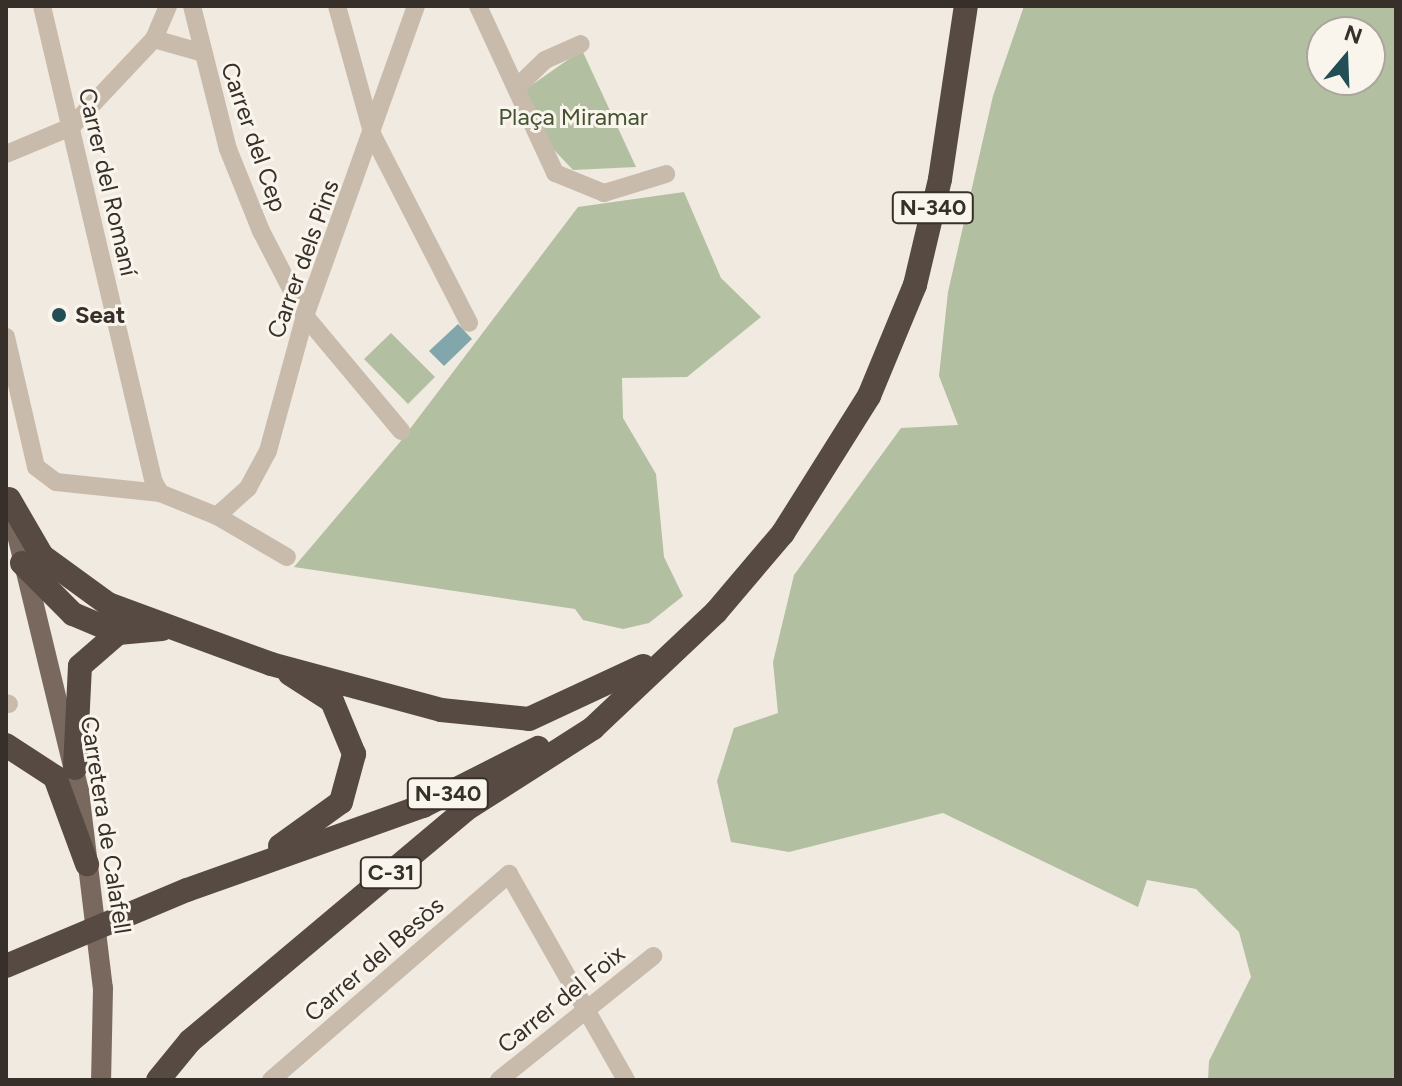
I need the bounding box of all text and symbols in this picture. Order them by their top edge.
north arrow [1306,16,1386,96]
text: N [1341,19,1366,50]
street label: Carrer del Cep [215,59,293,215]
street label: Carrer del Romaní [72,85,144,279]
park label: Plaça Miramar [498,103,648,131]
street label: Carrer dels Pins [261,176,345,342]
road number: N-340 [891,190,975,226]
place label: Seat [75,301,125,329]
marker: Seat [50,306,68,324]
street label: Carretera de Calafell [75,714,137,936]
road number: N-340 [406,776,490,812]
road number: C-31 [359,855,423,891]
street label: Carrer del Besòs [298,891,450,1027]
street label: Carrer del Foix [492,939,630,1059]

